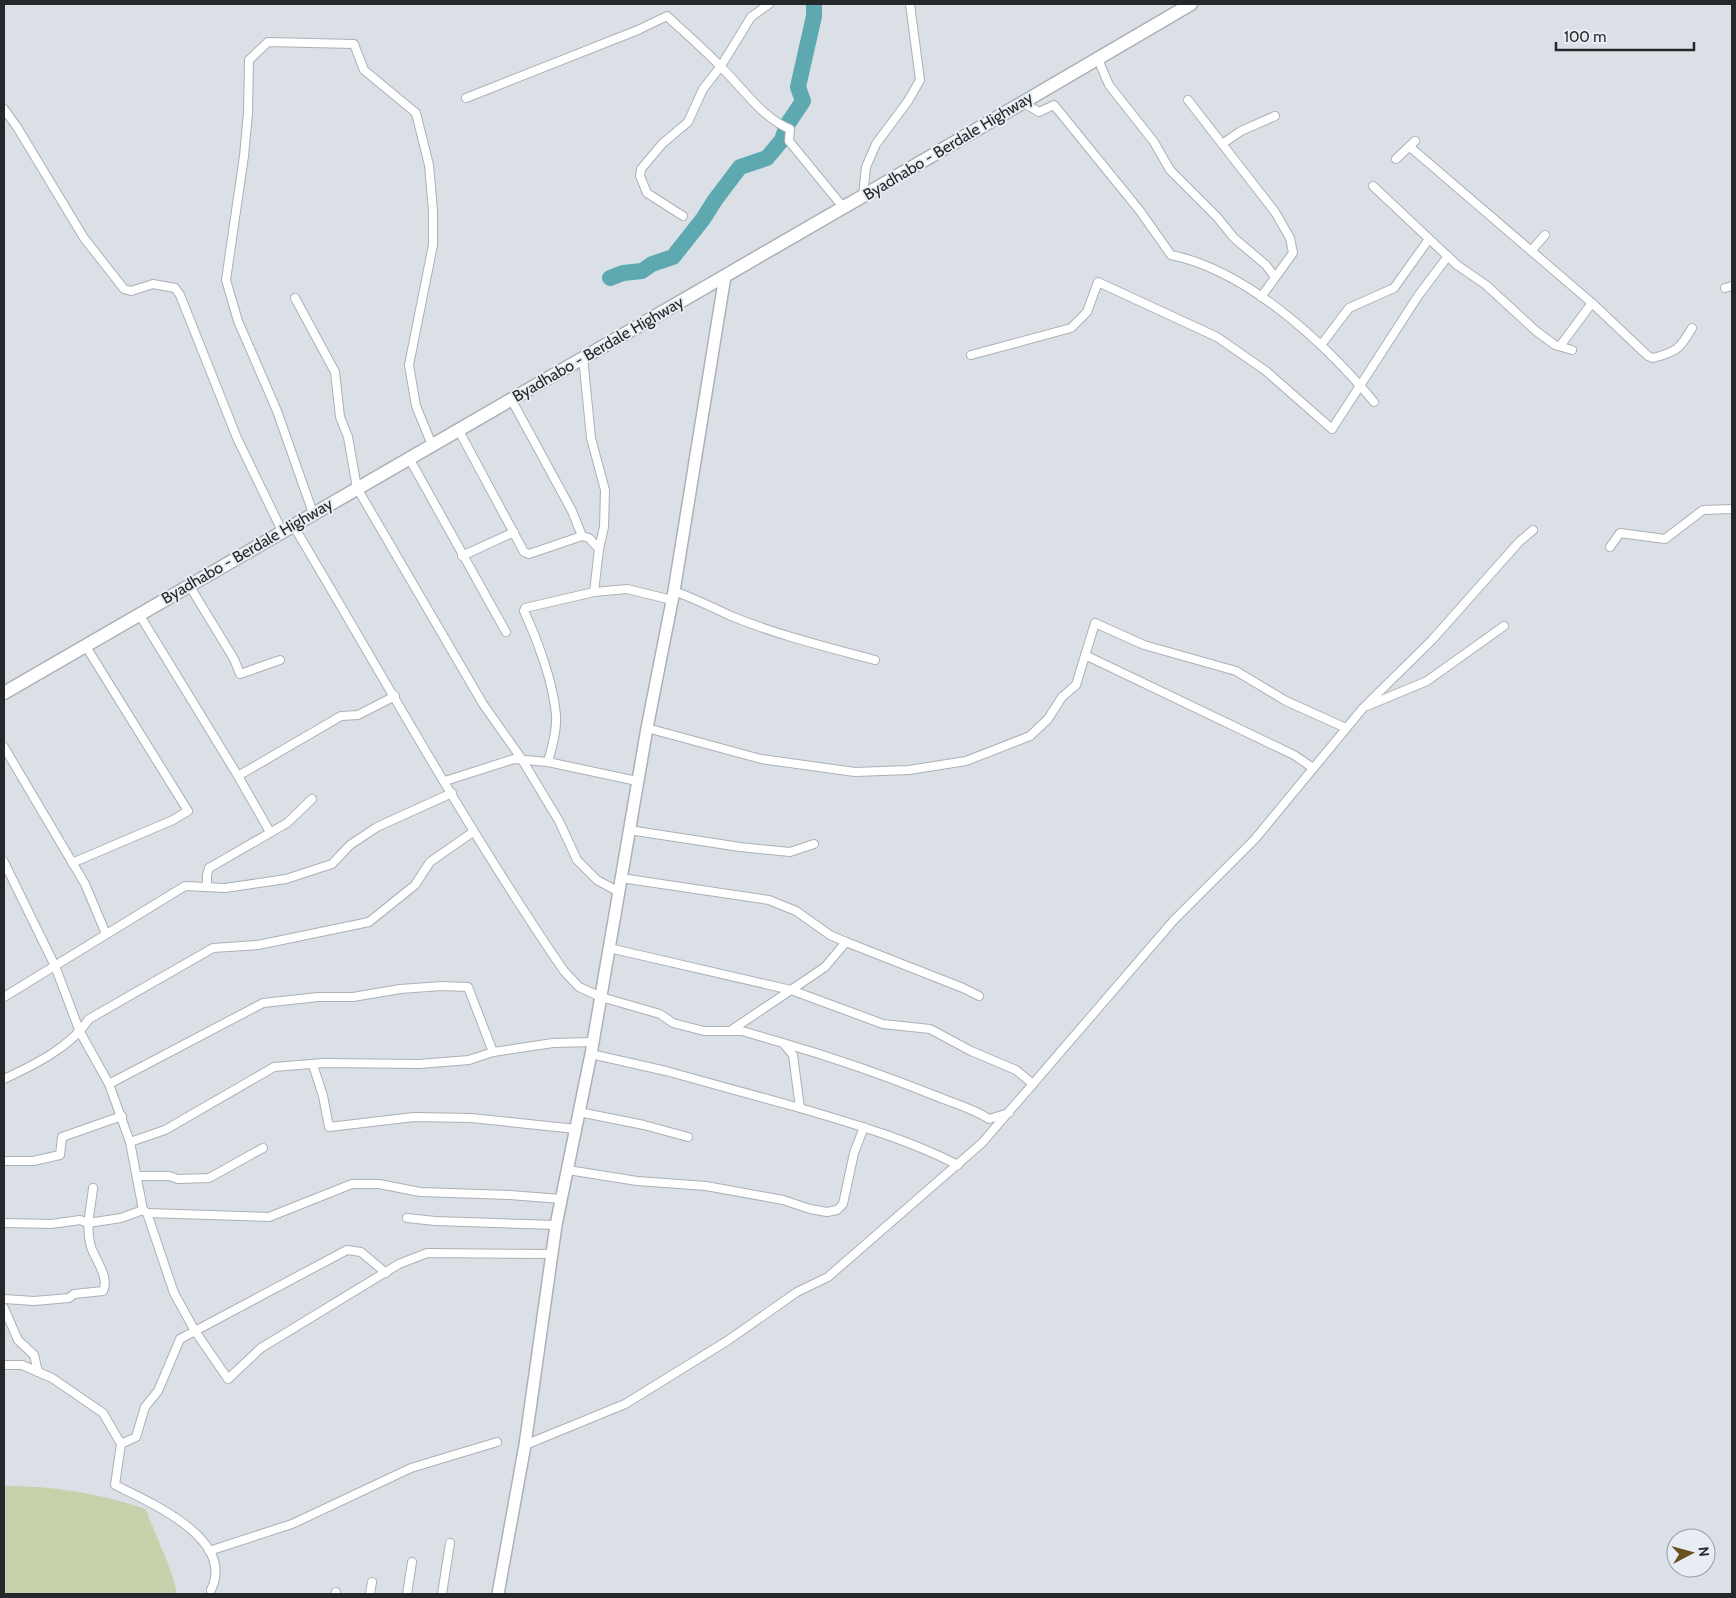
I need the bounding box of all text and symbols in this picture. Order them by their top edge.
scale bar [1556,20,1694,52]
text: 100 m [1564,28,1606,46]
street label: Byadhabo - Berdale Highway [860,88,1036,204]
street label: Byadhabo - Berdale Highway [509,292,687,406]
street label: Byadhabo - Berdale Highway [158,494,336,608]
north arrow [1666,1528,1716,1578]
text: N [1694,1546,1713,1558]

